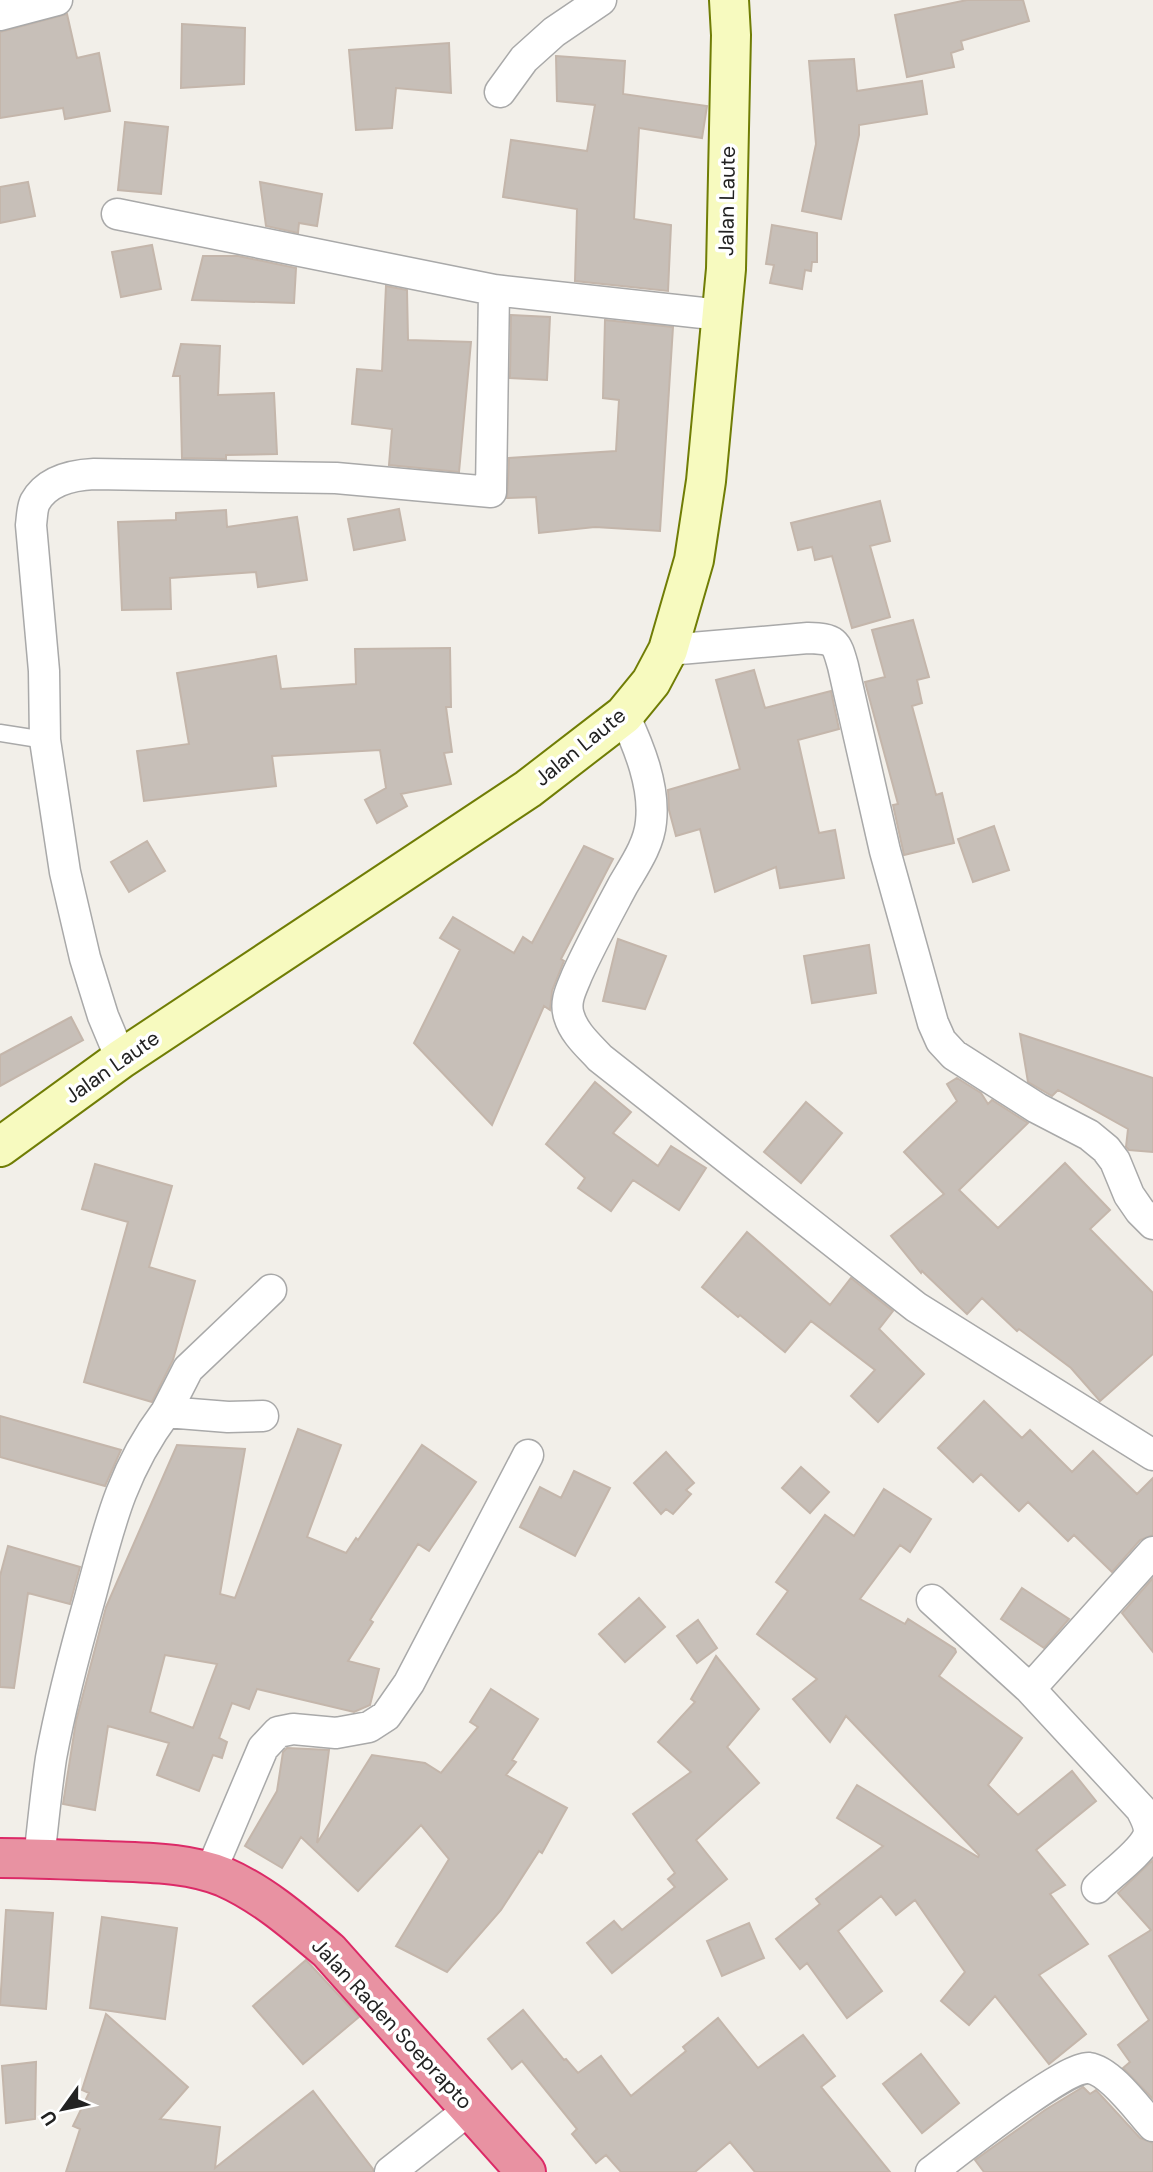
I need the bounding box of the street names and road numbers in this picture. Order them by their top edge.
street label: Jalan Laute [712,146,742,256]
street label: Jalan Laute [528,701,632,793]
street label: Jalan Laute [59,1024,165,1110]
street label: Jalan Raden Soeprapto [305,1933,479,2115]

